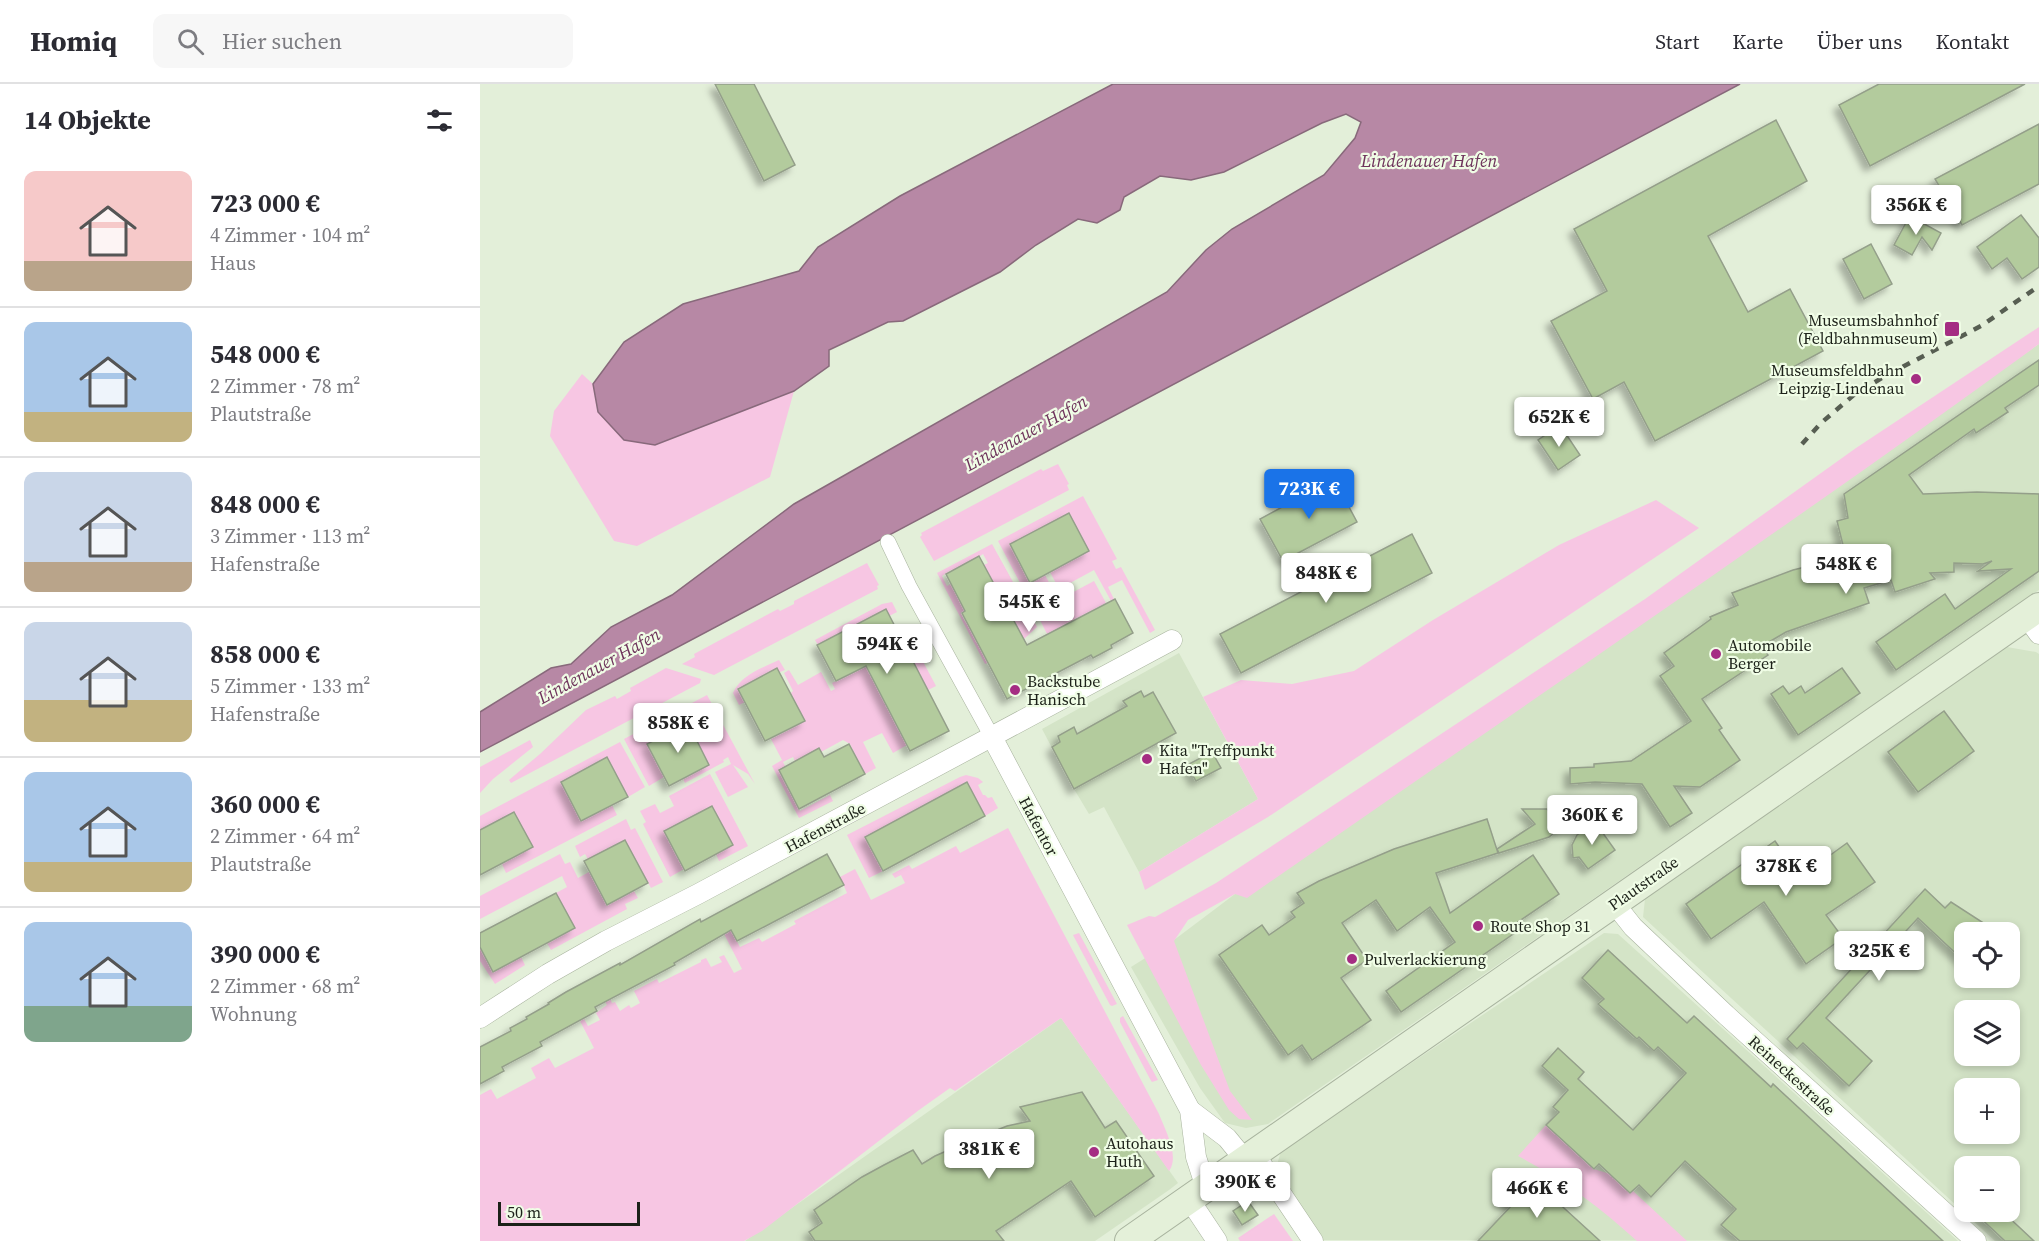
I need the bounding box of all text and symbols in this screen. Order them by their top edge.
search box [153,14,573,68]
text: Homiq [30,22,117,60]
icon: search [174,25,207,58]
text: Hier suchen [222,26,342,56]
text: Start [1655,27,1699,56]
text: Karte [1732,27,1783,56]
text: Über uns [1816,27,1902,56]
text: Kontakt [1935,27,2009,56]
text: 14 Objekte [24,102,151,138]
icon: filters [423,104,456,137]
water label: Lindenauer Hafen [1360,148,1497,173]
text: 723 000 € [210,185,320,221]
pin: 356K € [1867,185,1965,236]
text: 356K € [1885,190,1947,218]
icon: home [72,195,144,267]
text: 4 Zimmer · 104 m² [210,221,370,249]
text: Haus [210,249,256,277]
place label: Museumsbahnhof (Feldbahnmuseum) [1798,309,1939,349]
marker: Museumsbahnhof (Feldbahnmuseum) [1943,320,1961,338]
text: 548 000 € [210,336,320,372]
icon: home [72,346,144,418]
place label: Museumsfeldbahn Leipzig-Lindenau [1771,359,1904,399]
text: 2 Zimmer · 78 m² [210,372,360,400]
marker: Museumsfeldbahn Leipzig-Lindenau [1909,372,1923,386]
water label: Lindenauer Hafen [959,388,1092,477]
pin: 652K € [1510,397,1608,448]
text: Plautstraße [210,400,312,428]
text: 652K € [1528,402,1590,430]
pin: 723K € [1260,469,1358,520]
text: 723K € [1278,474,1340,502]
text: 848 000 € [210,486,320,522]
icon: home [72,496,144,568]
text: 3 Zimmer · 113 m² [210,522,370,550]
pin: 548K € [1797,544,1895,595]
text: 548K € [1815,549,1877,577]
text: Hafenstraße [210,550,320,578]
pin: 848K € [1277,553,1375,604]
text: 848K € [1295,558,1357,586]
pin: 545K € [980,582,1078,633]
text: 545K € [998,587,1060,615]
water label: Lindenauer Hafen [532,621,665,710]
pin: 594K € [838,624,936,675]
text: 594K € [856,629,918,657]
place label: Automobile Berger [1728,634,1812,674]
text: 858 000 € [210,636,320,672]
icon: home [72,646,144,718]
marker: Automobile Berger [1709,647,1723,661]
place label: Backstube Hanisch [1027,670,1100,710]
text: 5 Zimmer · 133 m² [210,672,370,700]
marker: Backstube Hanisch [1008,683,1022,697]
text: Hafenstraße [210,700,320,728]
pin: 858K € [629,703,727,754]
text: 858K € [647,708,709,736]
place label: Kita "Treffpunkt Hafen" [1159,739,1275,779]
marker: Kita "Treffpunkt Hafen" [1140,752,1154,766]
text: 360 000 € [210,786,320,822]
street label: Hafentor [1014,792,1064,860]
pin: 360K € [1543,795,1641,846]
icon: home [72,796,144,868]
street label: Hafenstraße [781,797,869,857]
text: 360K € [1561,800,1623,828]
text: 2 Zimmer · 64 m² [210,822,360,850]
pin: 378K € [1737,846,1835,897]
text: Plautstraße [210,850,312,878]
street label: Plautstraße [1603,851,1683,915]
text: 378K € [1755,851,1817,879]
place label: Route Shop 31 [1490,915,1591,937]
marker: Route Shop 31 [1471,919,1485,933]
map controls [1954,922,2020,1222]
button: locate [1954,922,2020,988]
pin: 325K € [1830,931,1928,982]
text: 390 000 € [210,936,320,972]
text: 325K € [1848,936,1910,964]
icon: home [72,946,144,1018]
place label: Pulverlackierung [1364,948,1486,970]
marker: Pulverlackierung [1345,952,1359,966]
text: 2 Zimmer · 68 m² [210,972,360,1000]
text: Wohnung [210,1000,297,1028]
button: layers [1954,1000,2020,1066]
street label: Reineckestraße [1744,1030,1840,1120]
button: + [1954,1078,2020,1144]
pin: 381K € [940,1129,1038,1180]
place label: Autohaus Huth [1106,1132,1174,1172]
text: 381K € [958,1134,1020,1162]
marker: Autohaus Huth [1087,1145,1101,1159]
button: − [1954,1156,2020,1222]
pin: 390K € [1196,1162,1294,1213]
text: 390K € [1214,1167,1276,1195]
pin: 466K € [1488,1168,1586,1219]
text: 466K € [1506,1173,1568,1201]
scale bar [498,1199,640,1226]
text: 50 m [507,1201,541,1223]

